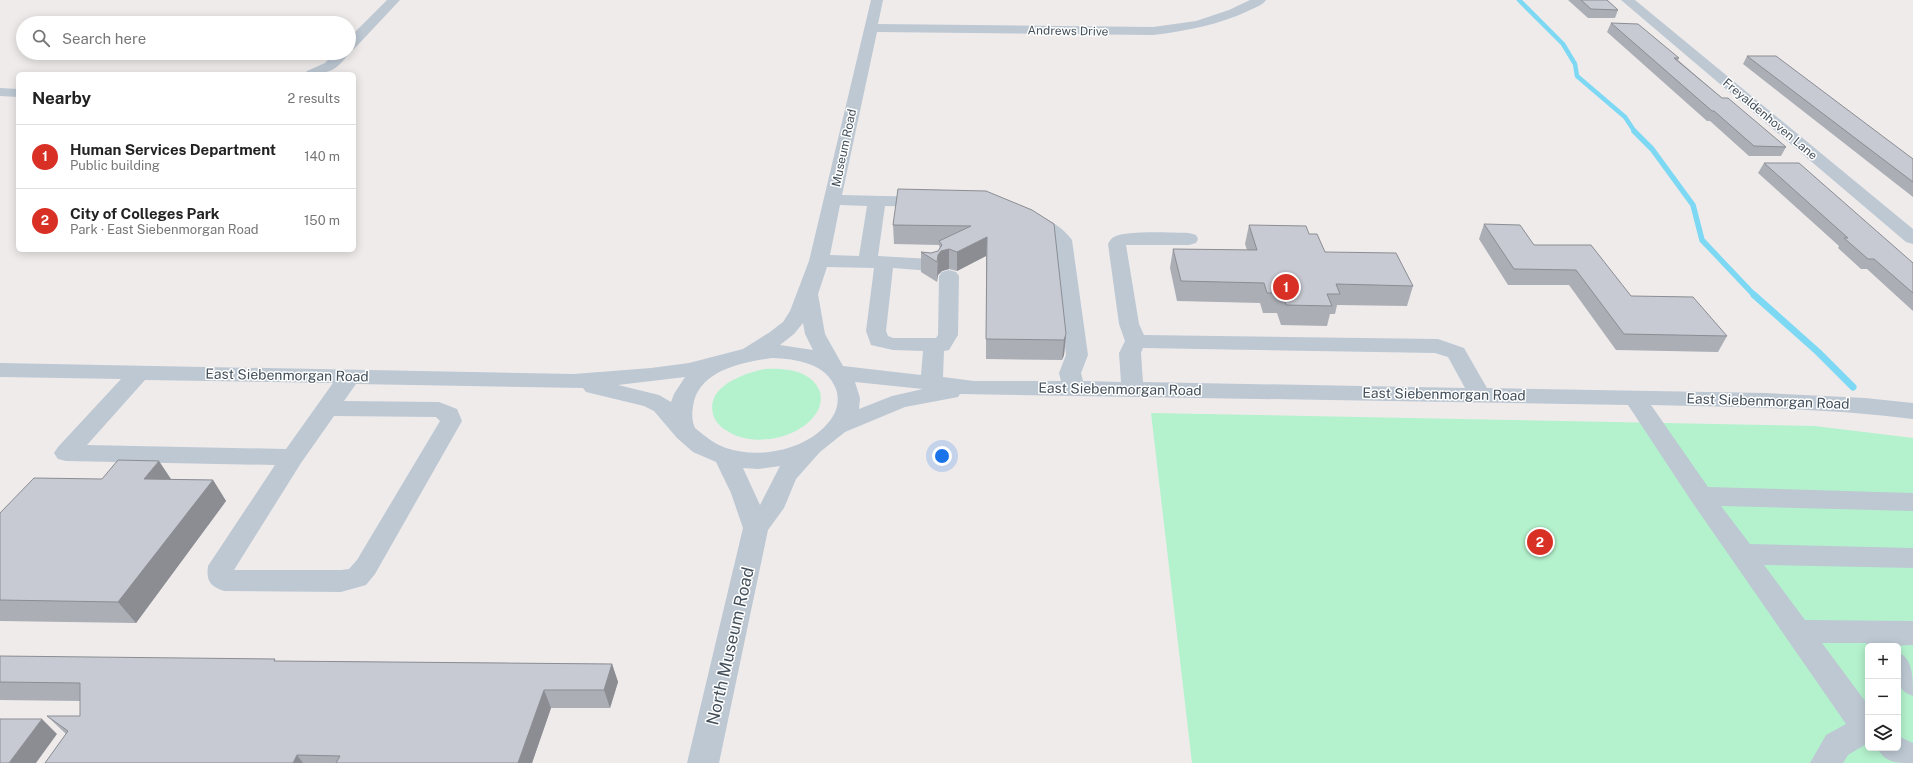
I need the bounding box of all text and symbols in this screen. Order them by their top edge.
search box [16,16,356,60]
street label: Andrews Drive [1027,23,1109,39]
icon: search [30,27,52,49]
text: Search here [62,30,146,47]
street label: Freyaldenhoven Lane [1720,75,1820,163]
text: Nearby [32,88,91,108]
text: 2 results [288,91,340,106]
street label: Museum Road [829,108,859,188]
text: Human Services Department [70,141,276,158]
text: 1 [42,149,48,164]
text: 140 m [304,149,340,164]
text: Public building [70,158,160,173]
text: City of Colleges Park [70,205,220,222]
text: 2 [41,213,49,228]
text: 150 m [304,213,340,228]
text: Park · East Siebenmorgan Road [70,222,259,237]
pin: 1 [1273,272,1299,302]
street label: East Siebenmorgan Road [205,366,369,384]
street label: East Siebenmorgan Road [1038,380,1202,398]
street label: East Siebenmorgan Road [1362,385,1526,403]
street label: East Siebenmorgan Road [1686,390,1850,412]
your location [932,446,952,466]
pin: 2 [1527,527,1553,557]
street label: North Museum Road [702,565,758,727]
map controls [1865,643,1901,751]
button: + [1865,643,1901,679]
button: − [1865,679,1901,715]
button: layers [1865,715,1901,751]

